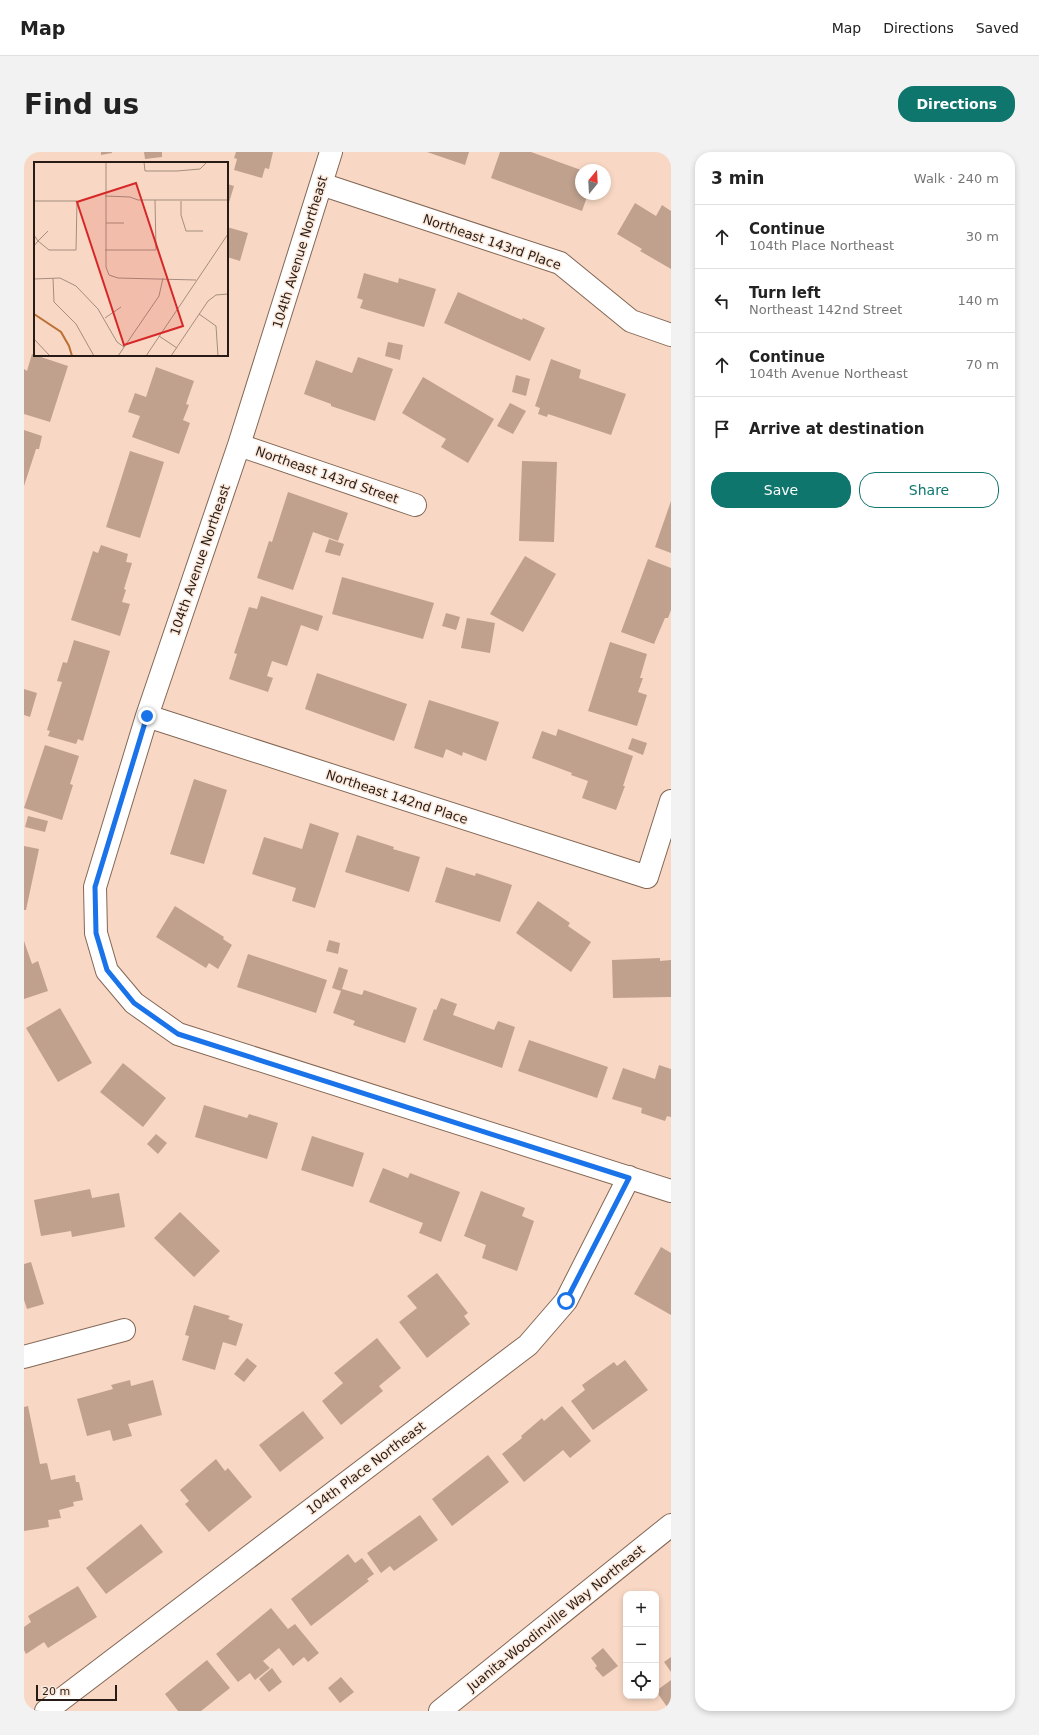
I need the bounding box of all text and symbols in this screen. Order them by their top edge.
text: Map [20,17,65,39]
text: Map [832,20,861,36]
text: Directions [883,20,954,36]
text: Saved [976,20,1019,36]
button: Directions [898,86,1015,122]
text: Find us [24,88,139,121]
inset map [34,162,228,356]
north arrow [575,164,611,200]
text: 3 min [711,168,764,188]
text: Walk · 240 m [914,171,999,186]
street label: 104th Avenue Northeast [270,174,330,330]
street label: Northeast 143rd Place [421,211,563,273]
text: Continue [749,220,825,238]
icon: ahead [711,226,733,248]
text: 30 m [966,229,999,244]
text: 104th Place Northeast [749,238,894,253]
text: Turn left [749,284,821,302]
icon: left [711,290,733,312]
text: 140 m [957,293,999,308]
text: Northeast 142nd Street [749,302,902,317]
text: Continue [749,348,825,366]
icon: ahead [711,354,733,376]
text: 70 m [966,357,999,372]
text: 104th Avenue Northeast [749,366,908,381]
icon: arrive [711,418,733,440]
text: Arrive at destination [749,420,924,438]
street label: Northeast 143rd Street [254,443,400,507]
button: Save [711,472,851,508]
button: Share [859,472,999,508]
street label: 104th Avenue Northeast [167,482,233,638]
route end [138,707,156,725]
street label: Northeast 142nd Place [324,767,470,827]
route start [557,1292,575,1310]
street label: 104th Place Northeast [304,1418,428,1518]
street label: Juanita-Woodinville Way Northeast [464,1542,648,1695]
map controls [623,1591,659,1699]
button: + [623,1591,659,1627]
button: − [623,1627,659,1663]
button: locate [623,1663,659,1699]
scale bar [36,1683,117,1702]
text: 20 m [42,1685,70,1698]

